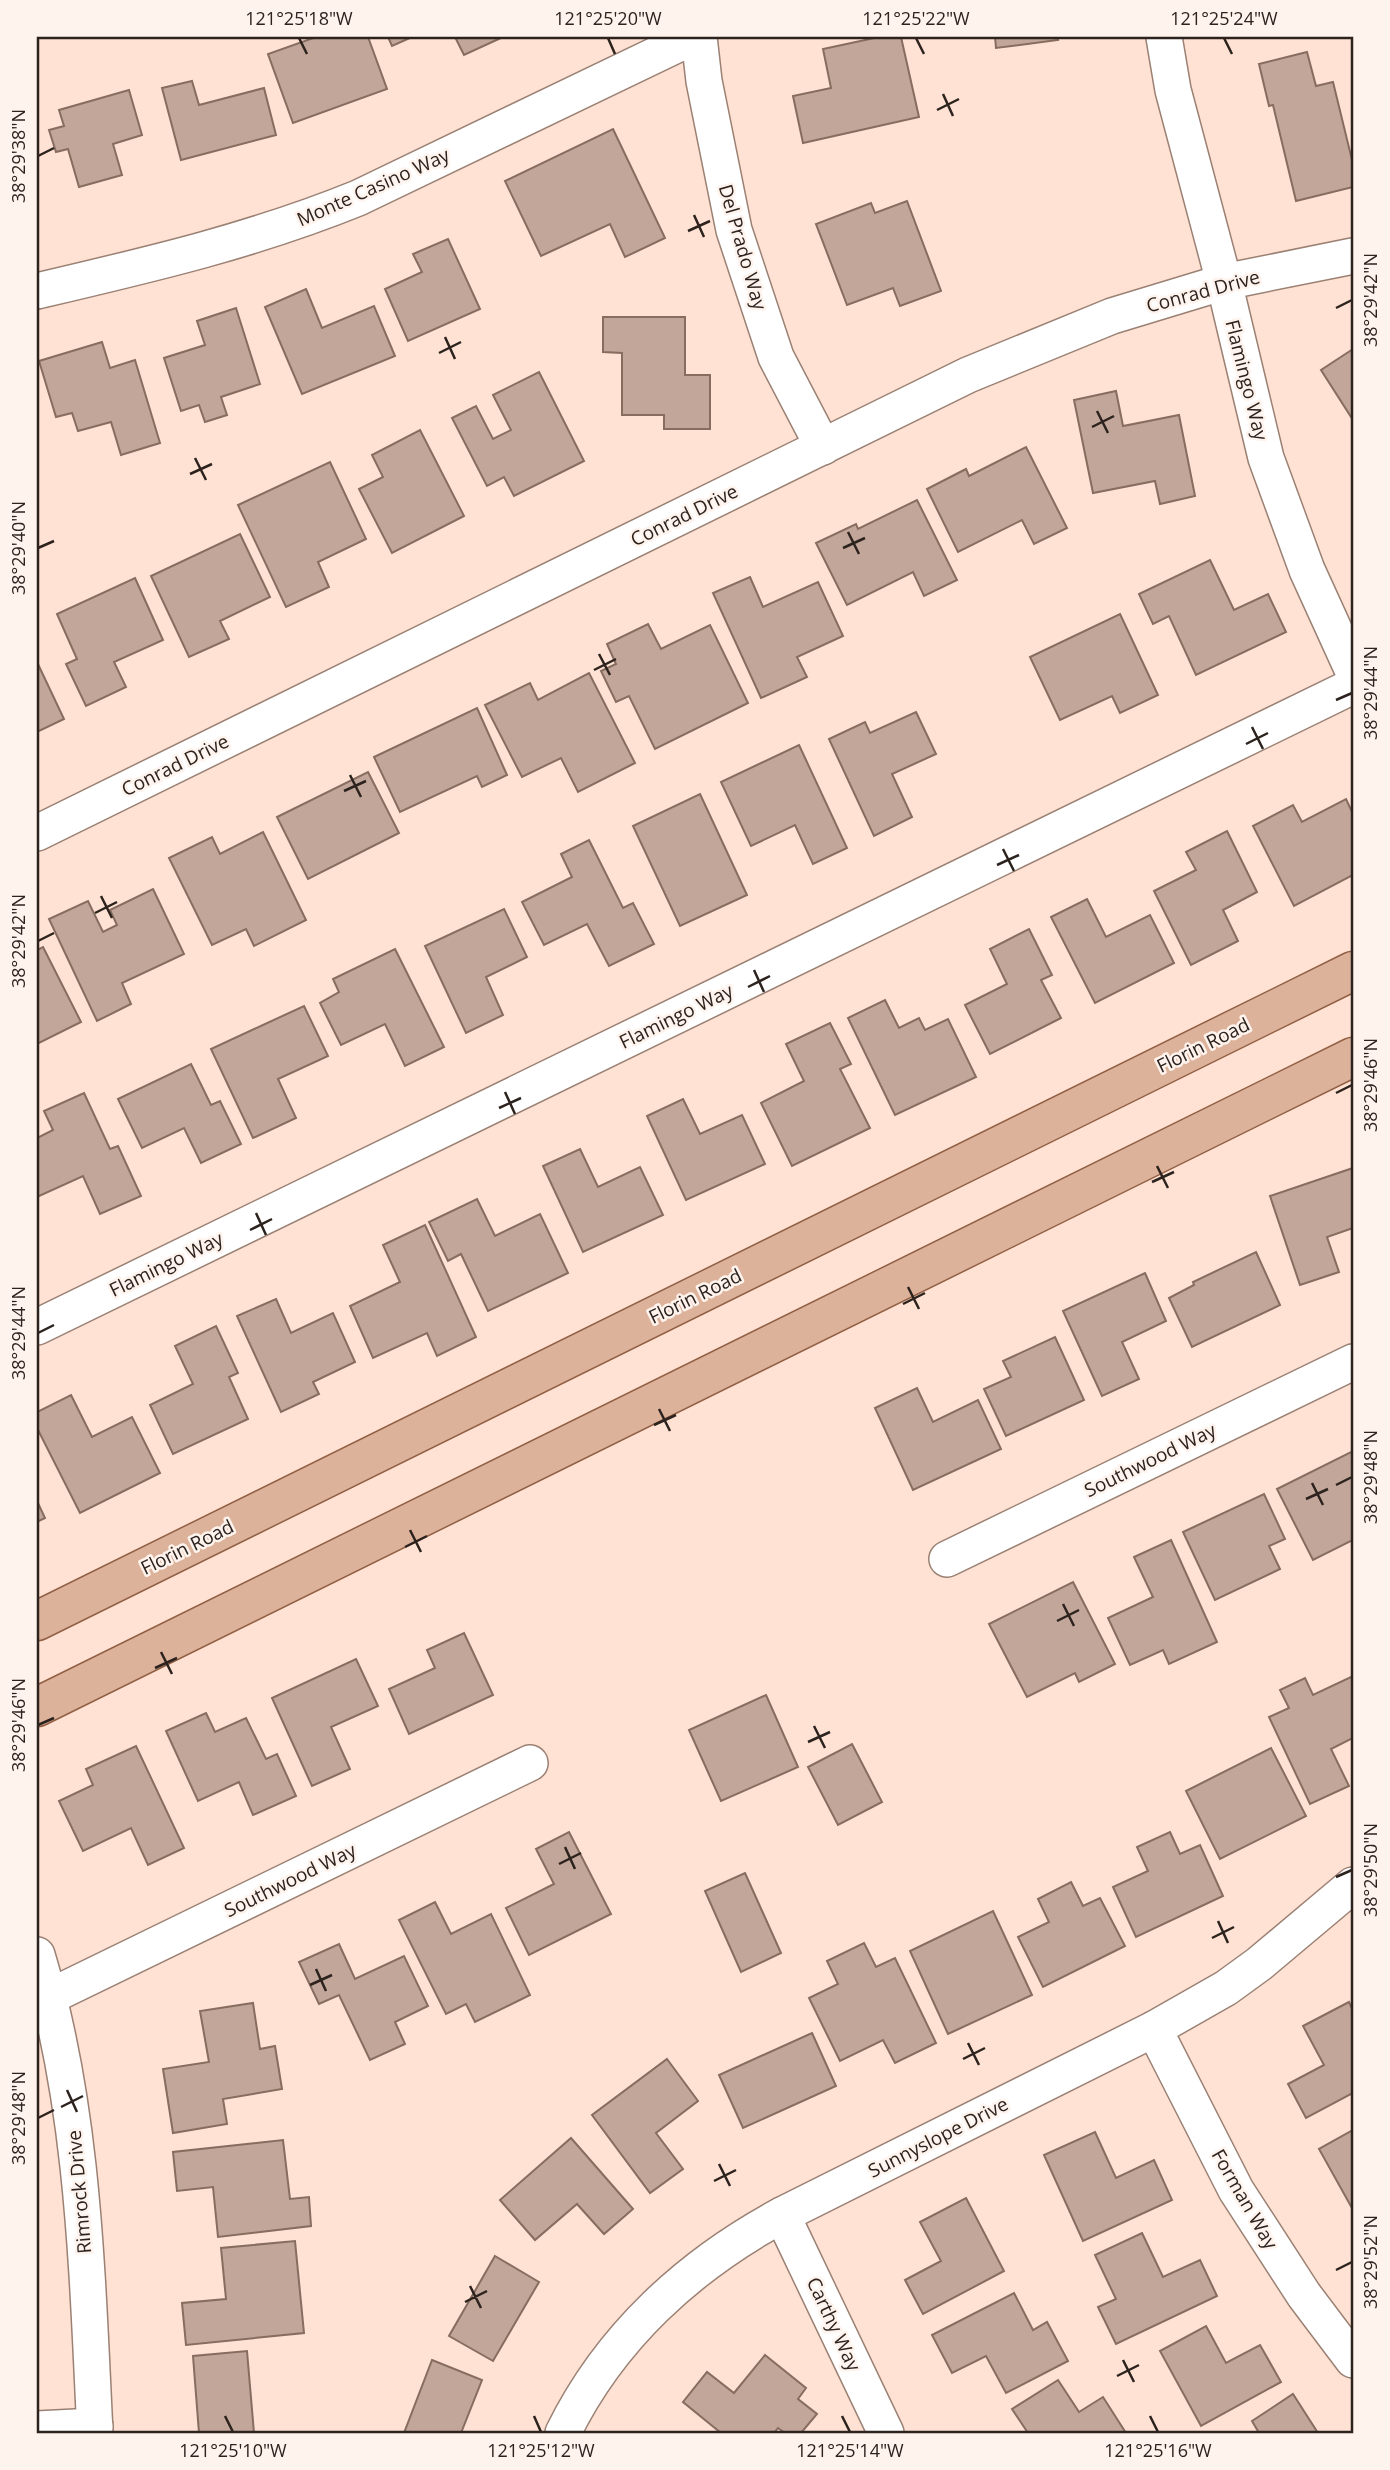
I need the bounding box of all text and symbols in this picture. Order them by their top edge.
text: 121°25'18"W [245,6,353,30]
text: 121°25'20"W [554,6,662,30]
text: 121°25'22"W [862,6,970,30]
text: 121°25'24"W [1170,6,1278,30]
text: 38°29'38"N [6,109,30,203]
street label: Monte Casino Way [293,141,454,232]
street label: Del Prado Way [713,181,773,313]
text: 38°29'42"N [1358,253,1382,347]
street label: Conrad Drive [1143,263,1263,319]
street label: Flamingo Way [1219,317,1275,444]
street label: Conrad Drive [626,478,742,552]
text: 38°29'40"N [6,501,30,595]
text: 38°29'44"N [1358,646,1382,740]
street label: Conrad Drive [117,728,233,802]
text: 38°29'42"N [6,894,30,988]
street label: Flamingo Way [615,977,738,1055]
street label: Florin Road [1152,1011,1254,1079]
text: 38°29'46"N [1358,1038,1382,1132]
street label: Flamingo Way [105,1225,228,1303]
street label: Florin Road [644,1262,746,1330]
text: 38°29'44"N [6,1286,30,1380]
street label: Southwood Way [1080,1417,1221,1503]
text: 38°29'48"N [1358,1430,1382,1524]
street label: Florin Road [136,1513,238,1581]
text: 38°29'46"N [6,1678,30,1772]
text: 38°29'50"N [1358,1823,1382,1917]
street label: Southwood Way [220,1837,361,1923]
text: 38°29'48"N [6,2071,30,2165]
street label: Sunnyslope Drive [864,2090,1012,2184]
street label: Rimrock Drive [61,2129,97,2255]
street label: Forman Way [1206,2144,1284,2254]
text: 38°29'52"N [1358,2215,1382,2309]
street label: Carthy Way [801,2273,867,2376]
text: 121°25'10"W [179,2438,287,2462]
text: 121°25'12"W [487,2438,595,2462]
text: 121°25'14"W [796,2438,904,2462]
text: 121°25'16"W [1104,2438,1212,2462]

